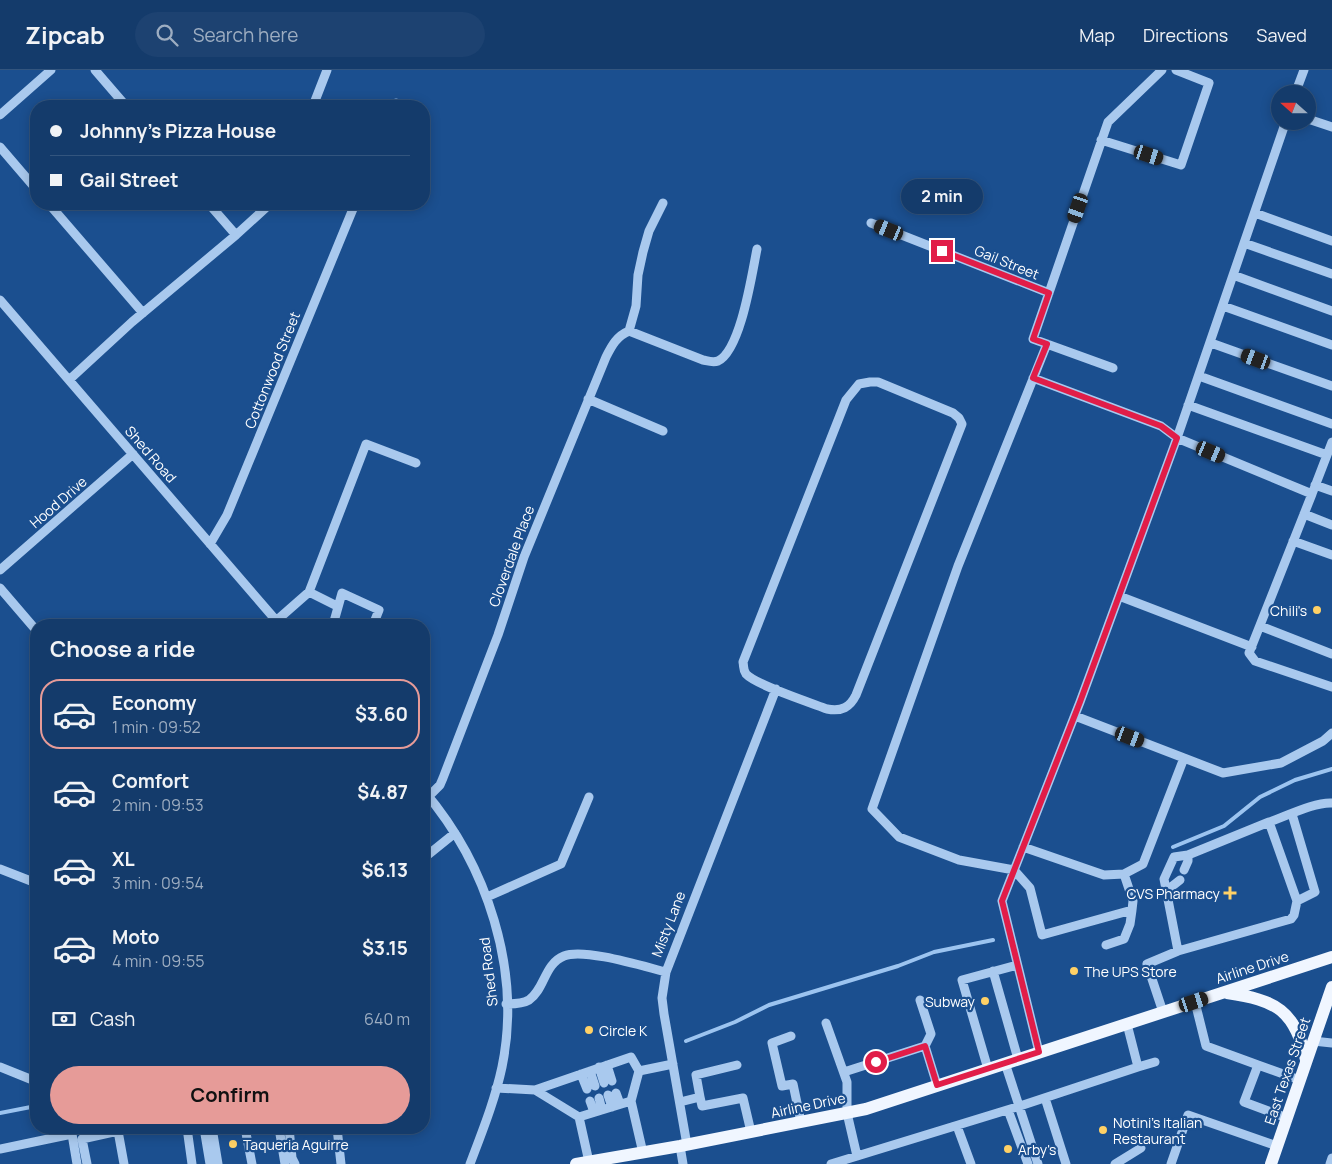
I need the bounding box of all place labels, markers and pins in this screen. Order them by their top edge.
place label: Chili's [1270,601,1307,620]
marker: Chili's [1311,604,1323,616]
place label: CVS Pharmacy [1127,884,1221,903]
marker: CVS Pharmacy [1224,887,1236,899]
place label: The UPS Store [1084,962,1177,981]
marker: The UPS Store [1068,965,1080,977]
place label: Subway [925,992,976,1011]
marker: Subway [979,995,991,1007]
place label: Circle K [599,1021,648,1040]
marker: Circle K [583,1024,595,1036]
place label: Notini's Italian Restaurant [1113,1113,1202,1148]
marker: Notini's Italian Restaurant [1097,1124,1109,1136]
place label: Taqueria Aguirre [243,1135,349,1154]
marker: Taqueria Aguirre [227,1138,239,1150]
place label: Arby's [1018,1140,1056,1159]
marker: Arby's [1002,1143,1014,1155]

